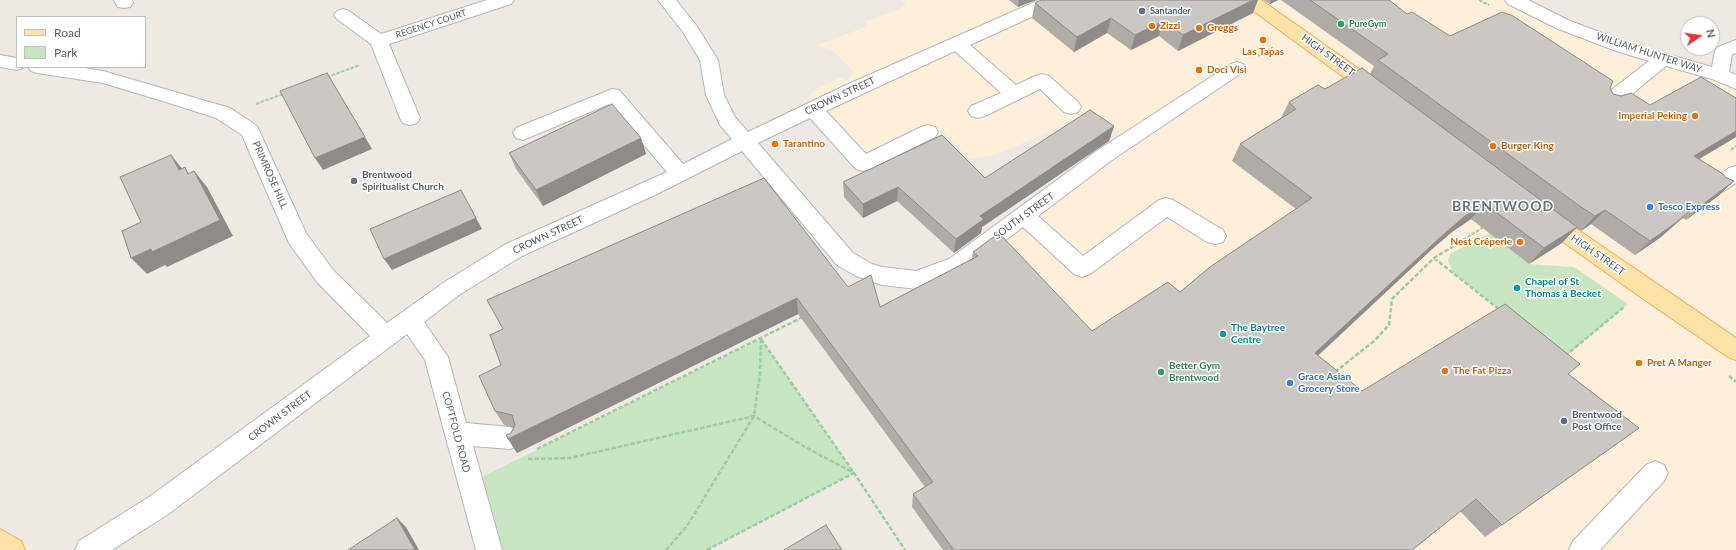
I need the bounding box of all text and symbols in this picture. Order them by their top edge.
marker: Santander [1137,6,1147,16]
place label: Santander [1150,6,1191,16]
street label: REGENCY COURT [394,7,468,41]
legend [16,16,146,68]
north arrow [1680,16,1720,56]
marker: PureGym [1336,19,1346,29]
place label: PureGym [1349,19,1386,29]
place label: Zizzi [1160,20,1180,32]
marker: Zizzi [1147,21,1157,31]
place label: Greggs [1207,22,1238,34]
marker: Greggs [1194,23,1204,33]
text: Road [54,25,81,40]
text: N [1704,28,1718,39]
street label: WILLIAM HUNTER WAY [1595,30,1703,76]
street label: HIGH STREET [1299,32,1357,78]
marker: Las Tapas [1258,35,1268,45]
text: Park [54,45,77,60]
place label: Las Tapas [1242,46,1284,58]
place label: Doci Visi [1207,64,1246,76]
marker: Doci Visi [1194,65,1204,75]
street label: CROWN STREET [803,74,877,118]
place label: Imperial Peking [1618,110,1687,122]
marker: Imperial Peking [1690,111,1700,121]
place label: Tarantino [783,138,825,150]
street label: PRIMROSE HILL [250,139,290,211]
marker: Tarantino [770,139,780,149]
place label: Burger King [1501,140,1554,152]
marker: Burger King [1488,141,1498,151]
place label: Brentwood Spiritualist Church [362,169,444,192]
marker: Brentwood Spiritualist Church [349,176,359,186]
street label: SOUTH STREET [991,190,1057,242]
district label: BRENTWOOD [1452,198,1554,214]
place label: Tesco Express [1658,201,1720,213]
marker: Tesco Express [1645,202,1655,212]
street label: CROWN STREET [511,213,585,257]
street label: HIGH STREET [1569,232,1627,278]
place label: Nest Crêperie [1450,236,1512,248]
marker: Nest Crêperie [1515,237,1525,247]
place label: Chapel of St Thomas à Becket [1525,276,1601,300]
marker: Chapel of St Thomas à Becket [1512,283,1522,293]
place label: The Baytree Centre [1231,322,1285,346]
marker: The Baytree Centre [1218,329,1228,339]
place label: Pret A Manger [1647,357,1712,369]
marker: Pret A Manger [1634,358,1644,368]
place label: Better Gym Brentwood [1169,360,1220,384]
place label: The Fat Pizza [1453,365,1511,377]
marker: The Fat Pizza [1440,366,1450,376]
marker: Better Gym Brentwood [1156,367,1166,377]
place label: Grace Asian Grocery Store [1298,371,1360,394]
marker: Grace Asian Grocery Store [1285,378,1295,388]
street label: CROWN STREET [246,388,314,444]
street label: COPTFOLD ROAD [439,390,473,474]
place label: Brentwood Post Office [1572,409,1622,432]
marker: Brentwood Post Office [1559,416,1569,426]

